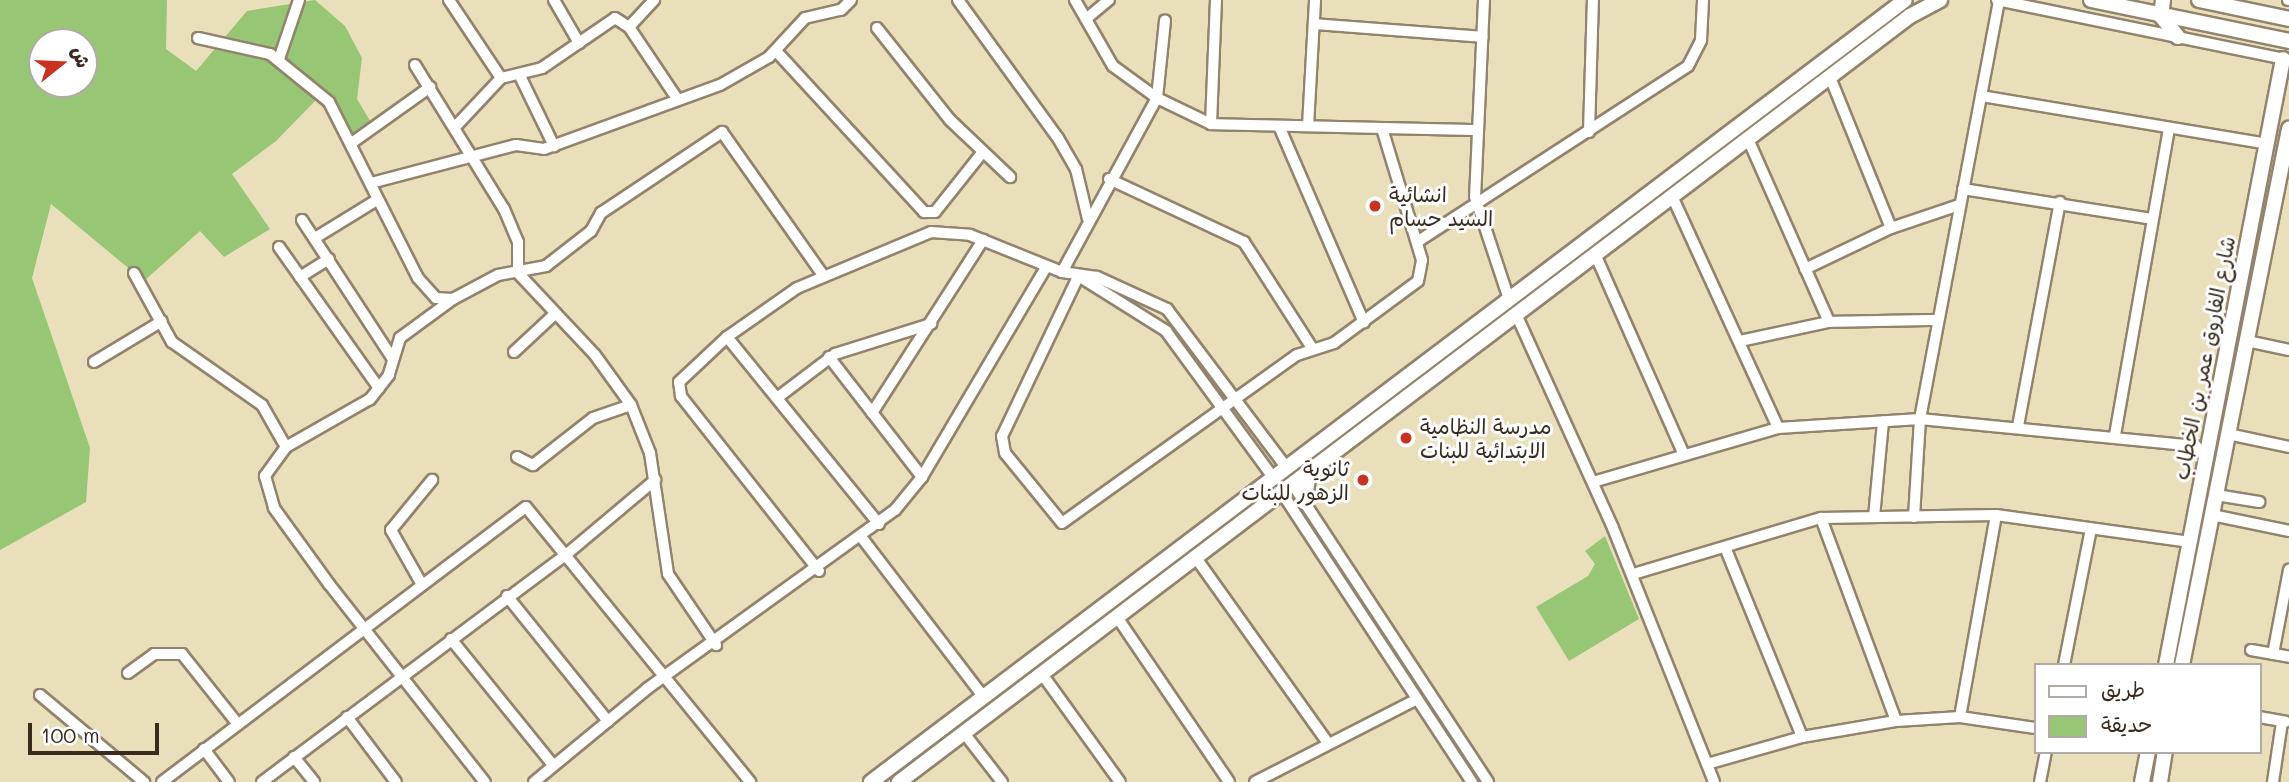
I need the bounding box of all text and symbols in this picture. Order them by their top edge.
north arrow [28,28,98,98]
text: ش [66,43,97,71]
place label: انشائية السيد حسام [1389,181,1493,231]
marker: انشائية السيد حسام [1367,198,1383,214]
street label: شارع الفاروق عمر بن الخطاب [2168,234,2240,482]
place label: مدرسة النظامية الابتدائية للبنات [1420,413,1552,463]
marker: مدرسة النظامية الابتدائية للبنات [1398,430,1414,446]
place label: ثانوية الزهور للبنات [1241,455,1349,505]
marker: ثانوية الزهور للبنات [1355,472,1371,488]
legend [2034,663,2261,754]
text: طريق [2101,675,2145,702]
scale bar [32,708,163,752]
text: حديقة [2101,710,2152,737]
text: 100 m [41,721,100,748]

